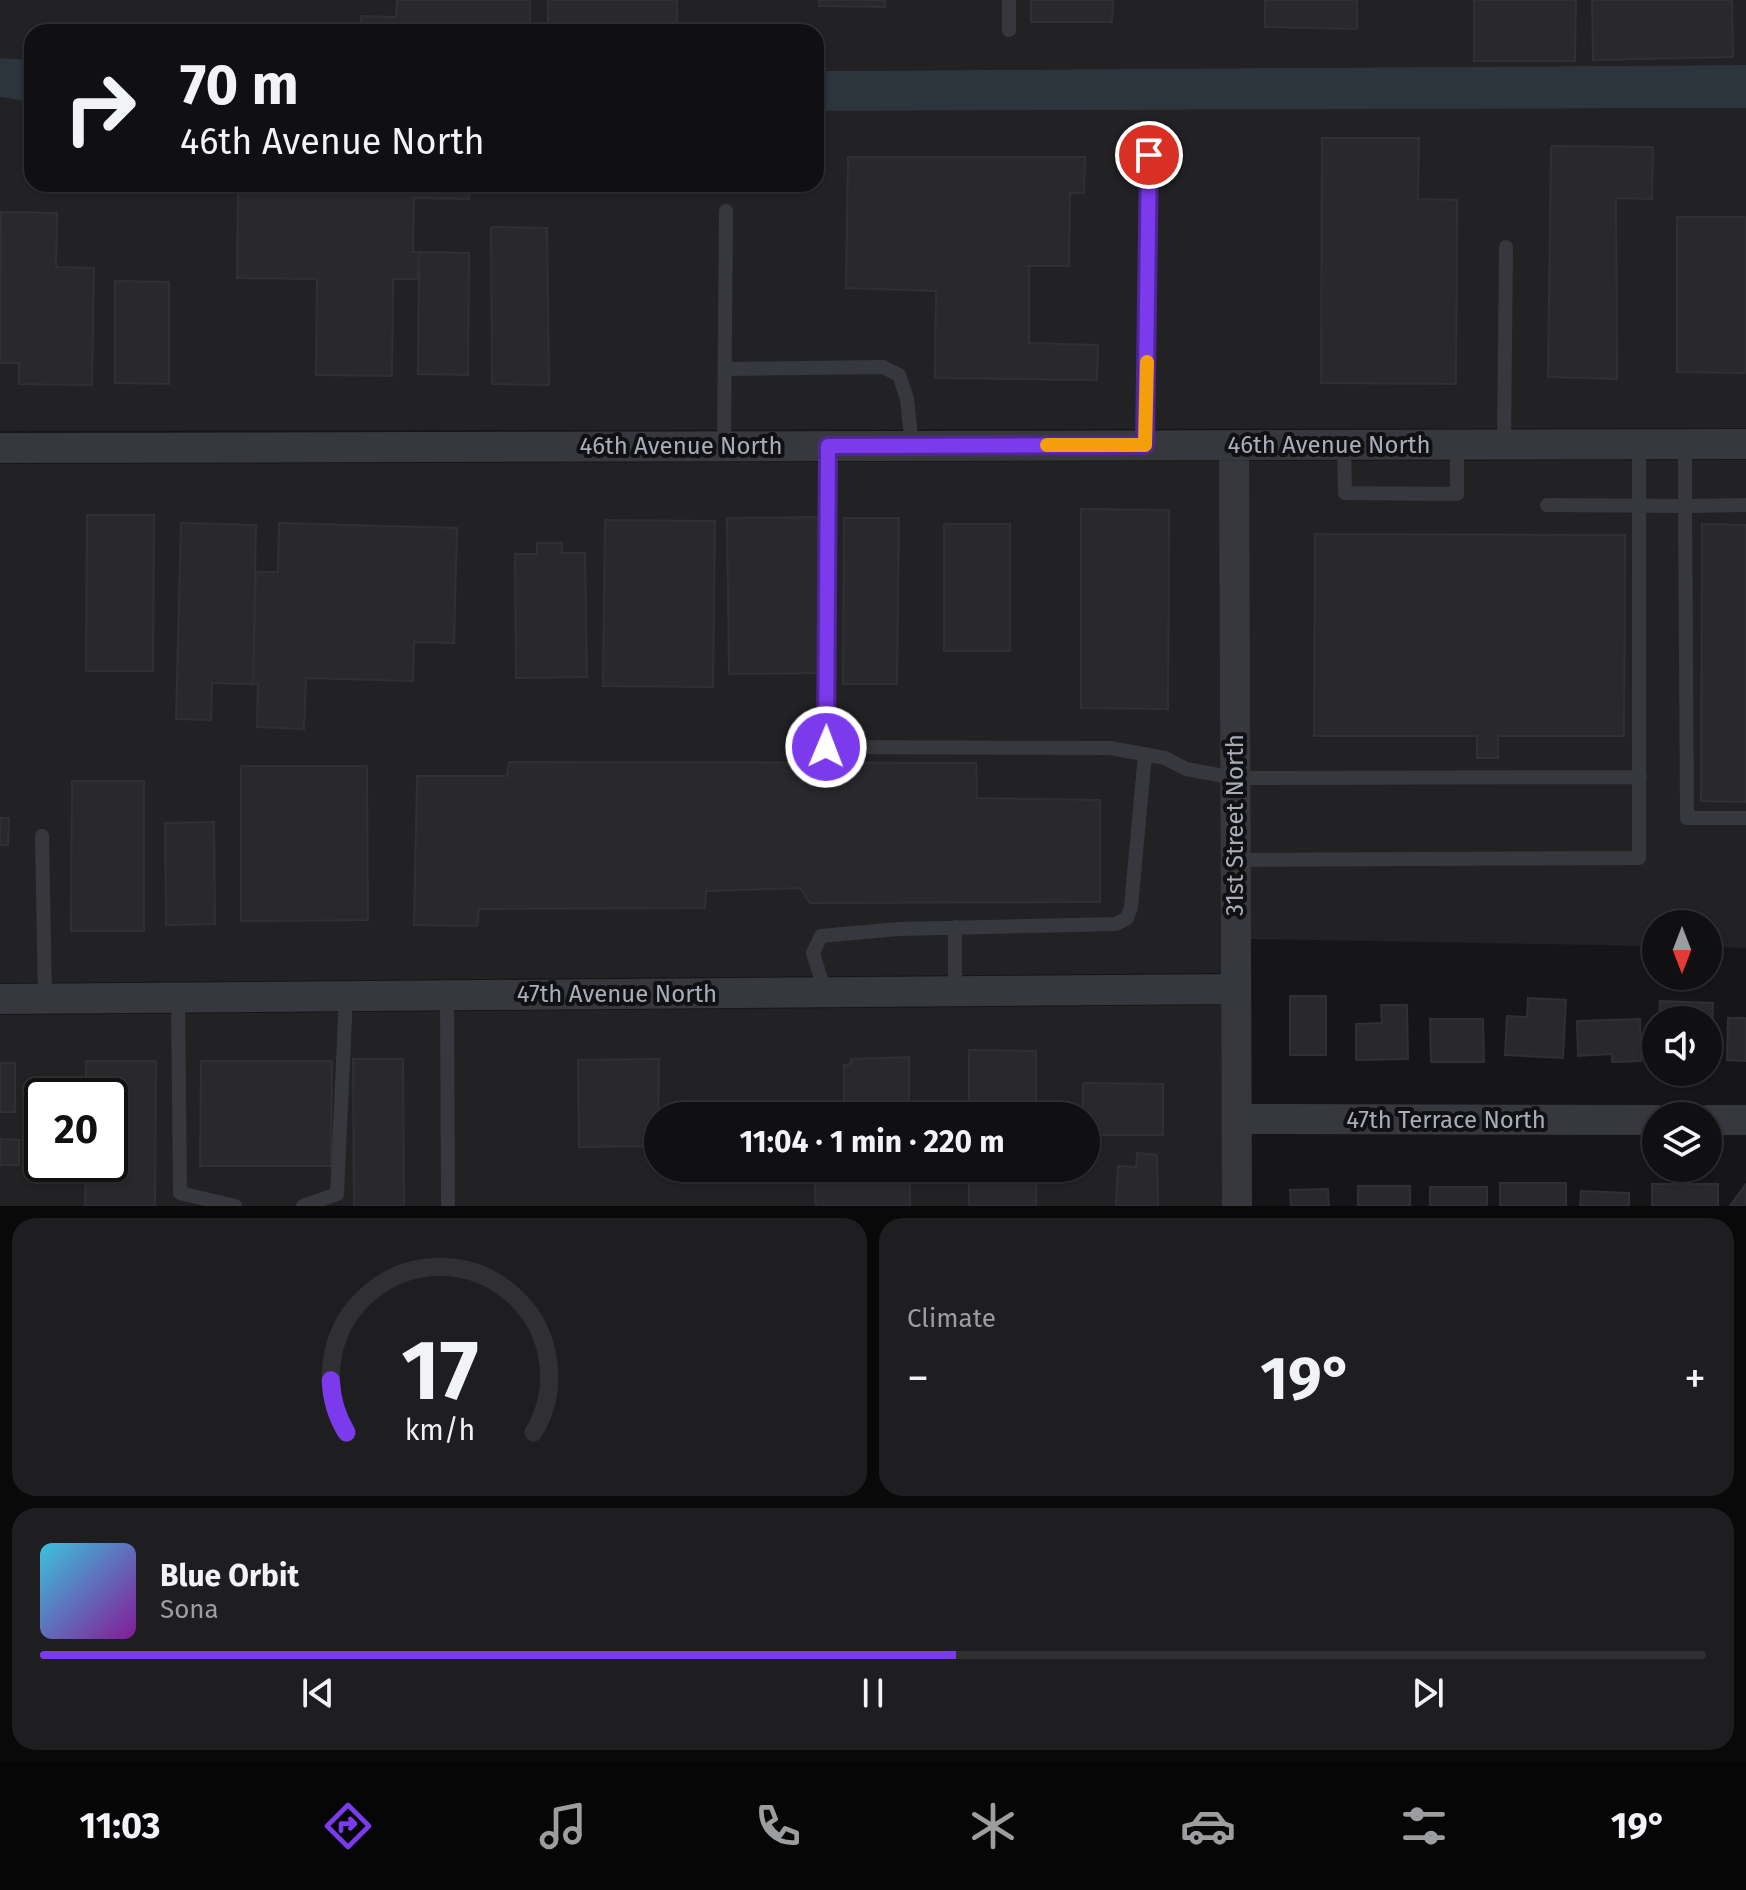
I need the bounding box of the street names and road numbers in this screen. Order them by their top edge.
street label: 46th Avenue North [1227,431,1431,459]
street label: 46th Avenue North [579,432,783,460]
street label: 31st Street North [1221,734,1249,916]
street label: 47th Avenue North [517,980,717,1008]
street label: 47th Terrace North [1346,1106,1546,1134]

